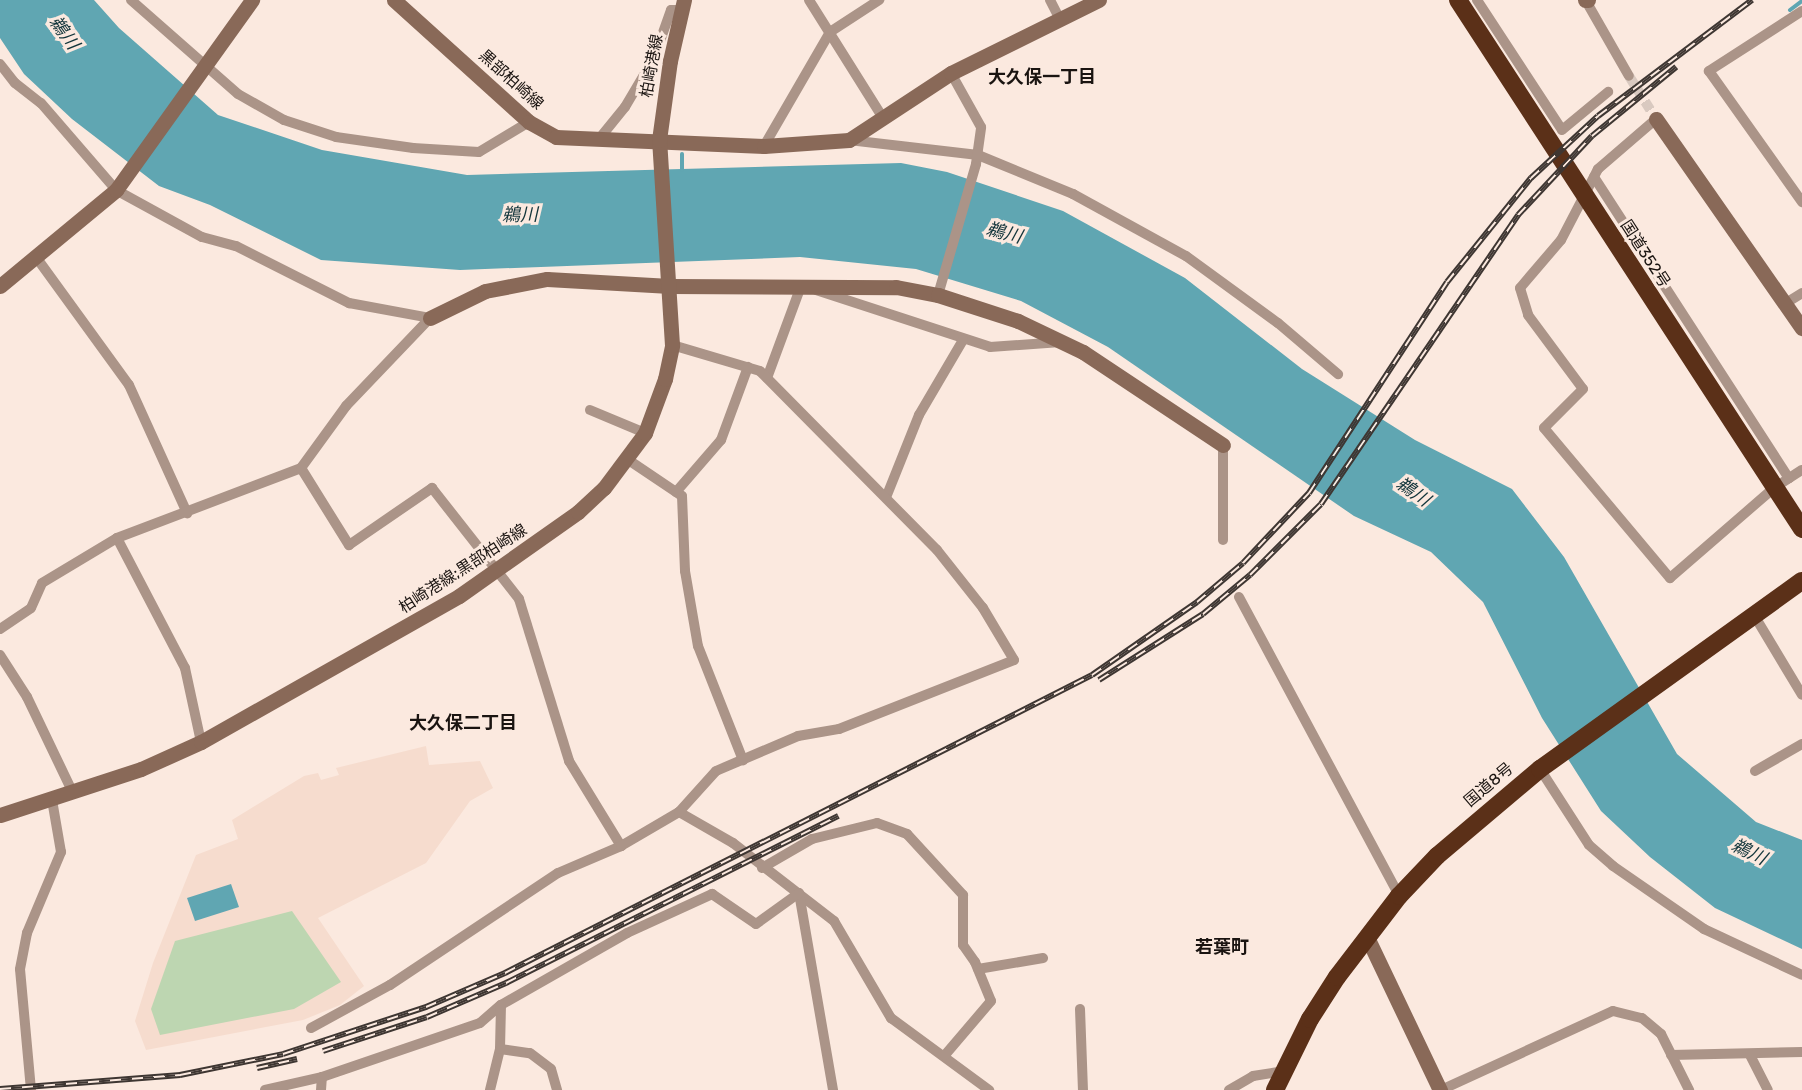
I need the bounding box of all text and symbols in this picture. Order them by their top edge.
water label: 鵜川 [45,12,83,54]
street label: 柏崎港線 [637,33,667,99]
street label: 黒部柏崎線 [475,46,547,114]
district label: 大久保一丁目 [988,66,1096,88]
water label: 鵜川 [502,204,538,226]
street label: 国道352号 [1616,217,1674,291]
water label: 鵜川 [984,218,1024,248]
water label: 鵜川 [1392,473,1434,511]
street label: 柏崎港線;黒部柏崎線 [396,521,530,617]
district label: 大久保二丁目 [409,712,517,734]
street label: 国道8号 [1461,759,1517,811]
water label: 鵜川 [1728,834,1770,870]
district label: 若葉町 [1195,936,1249,958]

